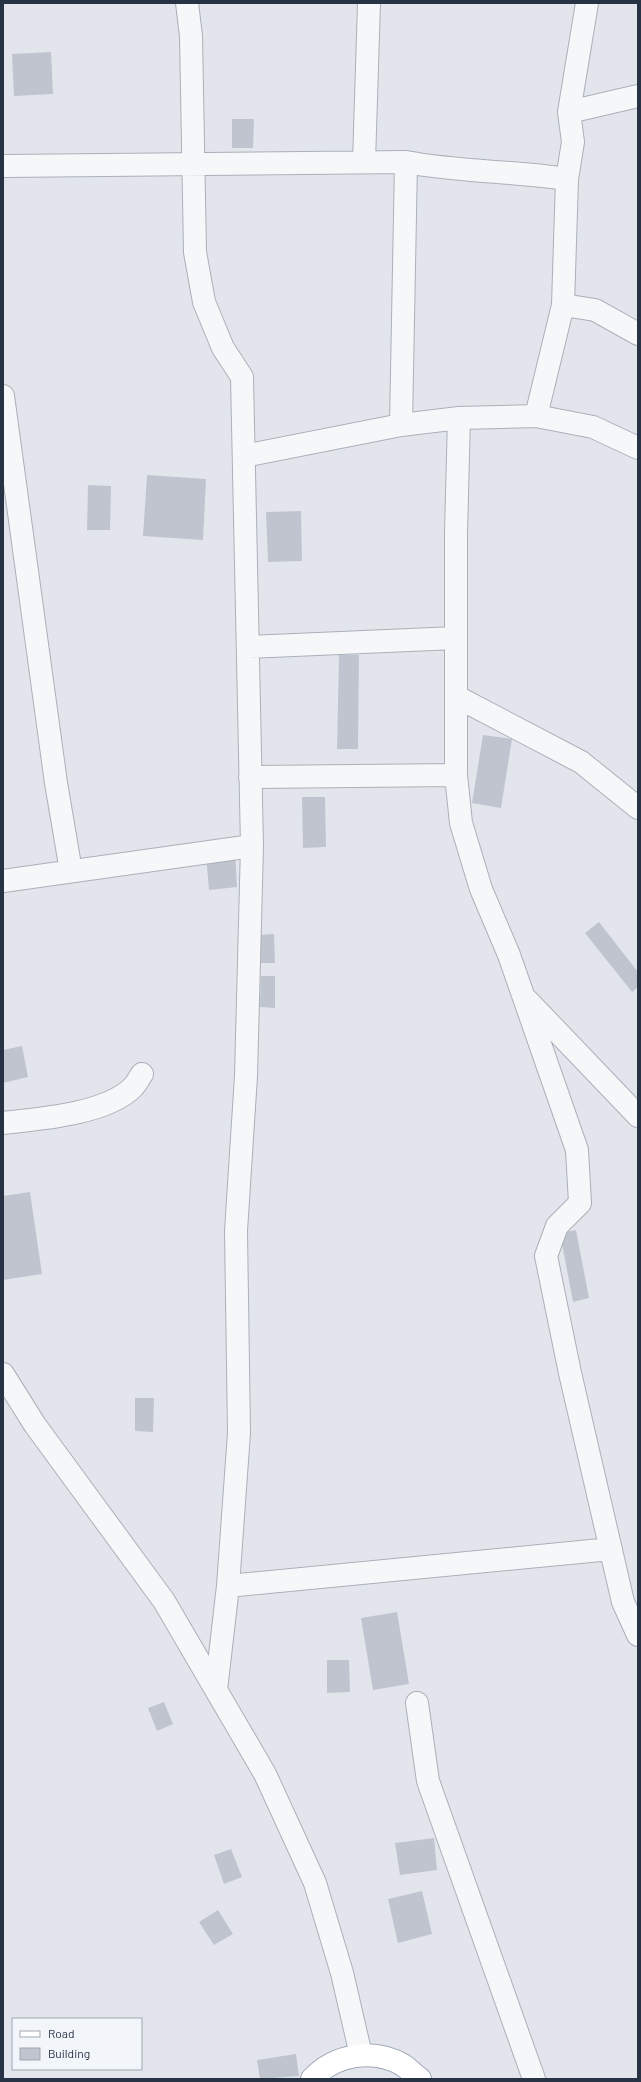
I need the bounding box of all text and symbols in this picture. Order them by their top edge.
legend [12,2018,142,2070]
text: Road [48,2026,75,2040]
text: Building [48,2046,90,2060]

